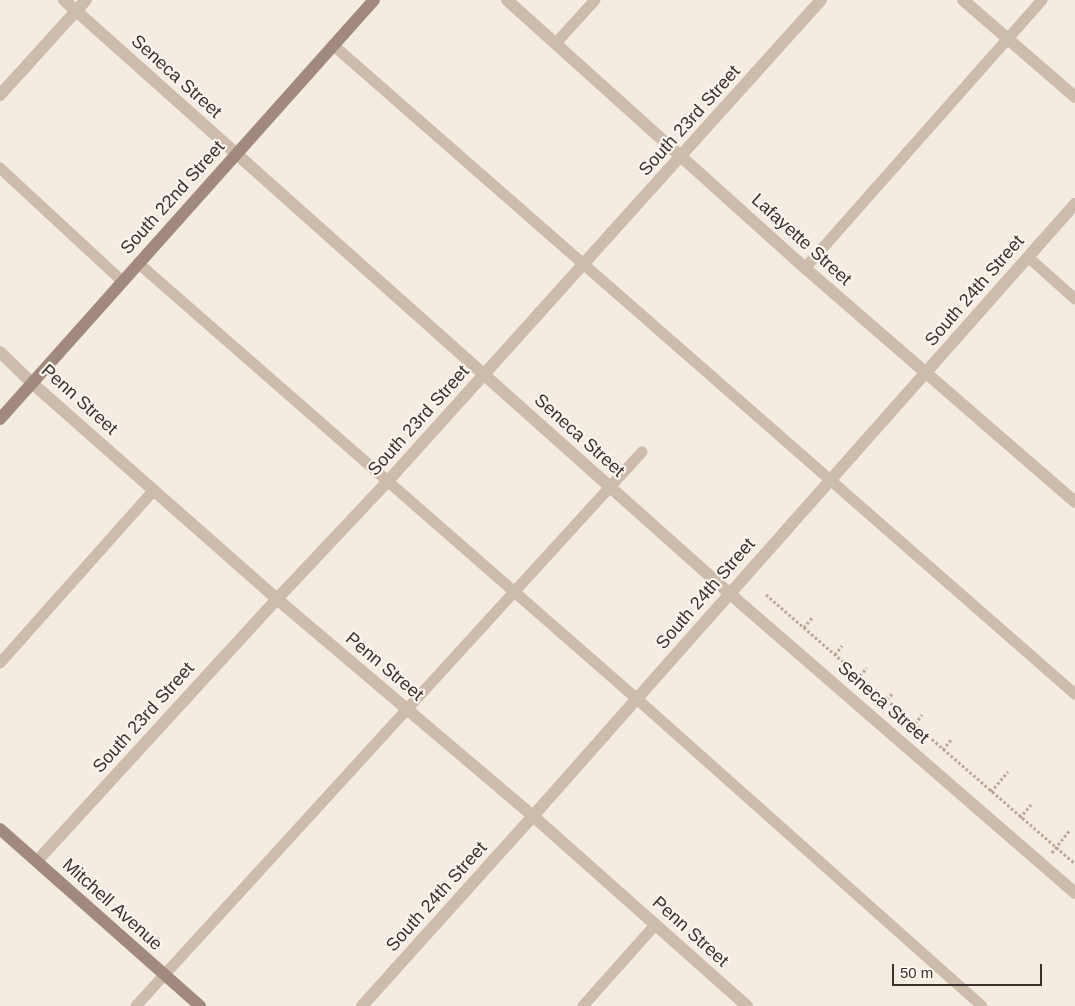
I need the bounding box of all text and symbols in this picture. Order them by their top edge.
street label: Seneca Street [126,31,226,123]
street label: South 23rd Street [635,61,745,181]
street label: South 22nd Street [116,137,230,259]
street label: Lafayette Street [747,189,855,291]
street label: South 24th Street [921,231,1029,351]
street label: Penn Street [36,360,122,440]
street label: South 23rd Street [364,361,474,481]
street label: Seneca Street [529,390,629,482]
street label: South 24th Street [652,534,760,654]
street label: Penn Street [341,628,427,706]
street label: Seneca Street [833,657,933,749]
street label: South 23rd Street [89,658,199,778]
street label: South 24th Street [382,838,492,956]
street label: Mitchell Avenue [58,855,166,955]
street label: Penn Street [647,892,733,972]
scale bar [895,954,1045,986]
text: 50 m [900,964,933,981]

